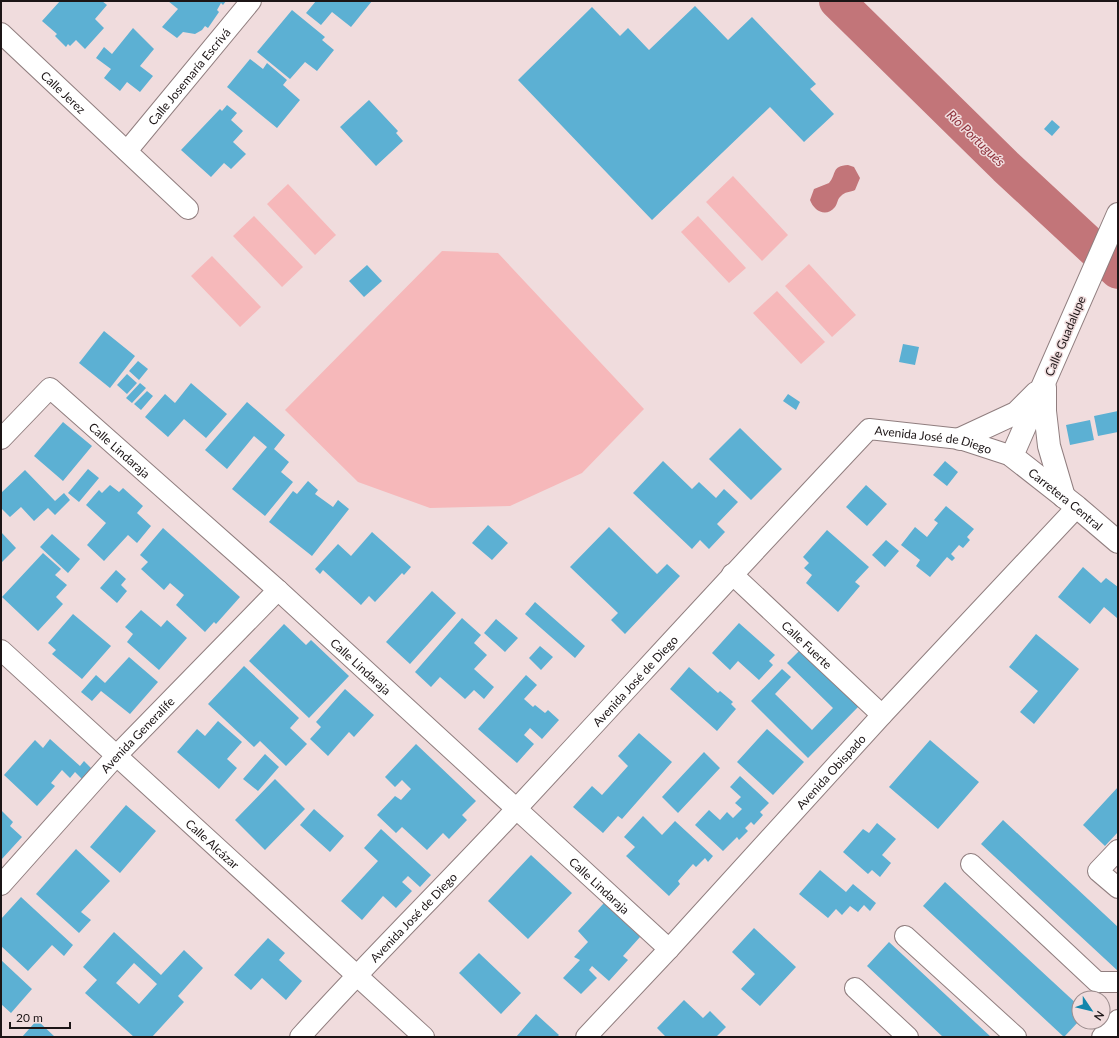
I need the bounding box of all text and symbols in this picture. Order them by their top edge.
street label: Calle Josemaría Escrivá [144,25,233,128]
street label: Calle Jerez [38,67,90,117]
water label: Río Portugués [944,106,1008,170]
street label: Calle Guadalupe [1041,294,1089,378]
street label: Calle Lindaraja [86,419,154,481]
street label: Avenida José de Diego [874,422,994,456]
street label: Carretera Central [1026,464,1106,533]
street label: Calle Fuerte [779,617,835,672]
street label: Avenida José de Diego [589,632,681,729]
street label: Calle Lindaraja [328,635,394,698]
street label: Avenida Generalife [97,693,177,776]
street label: Avenida Obispado [793,731,869,812]
street label: Calle Alcázar [183,816,243,872]
street label: Calle Lindaraja [566,854,633,917]
street label: Avenida José de Diego [367,869,460,965]
north arrow [1071,990,1111,1030]
scale bar [10,1004,70,1030]
text: N [1092,1009,1107,1023]
text: 20 m [16,1010,43,1025]

